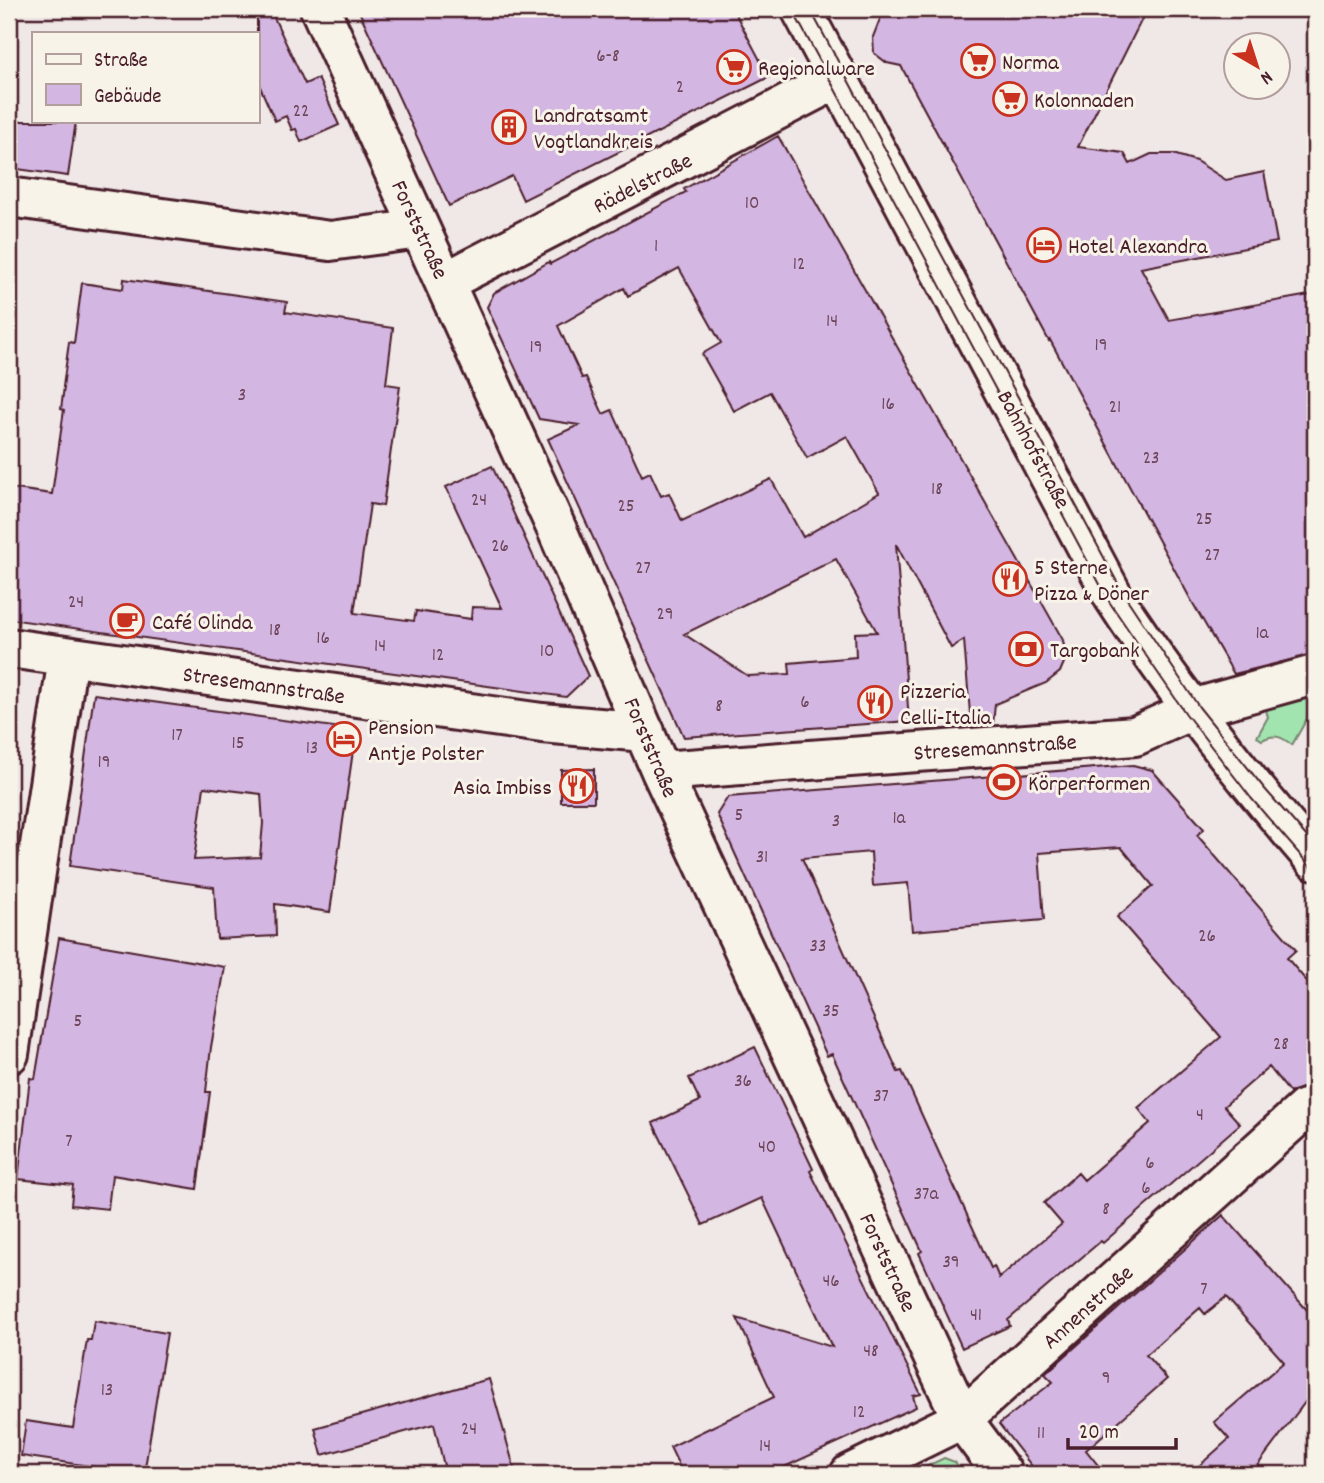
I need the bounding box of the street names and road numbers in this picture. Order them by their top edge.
street label: Rädelstraße [588,146,699,224]
street label: Forststraße [381,176,455,285]
street label: Bahnhofstraße [987,385,1077,516]
street label: Stresemannstraße [180,660,347,715]
street label: Forststraße [613,693,685,803]
street label: Stresemannstraße [913,727,1078,772]
street label: Forststraße [849,1209,923,1318]
street label: Annenstraße [1036,1259,1142,1359]

